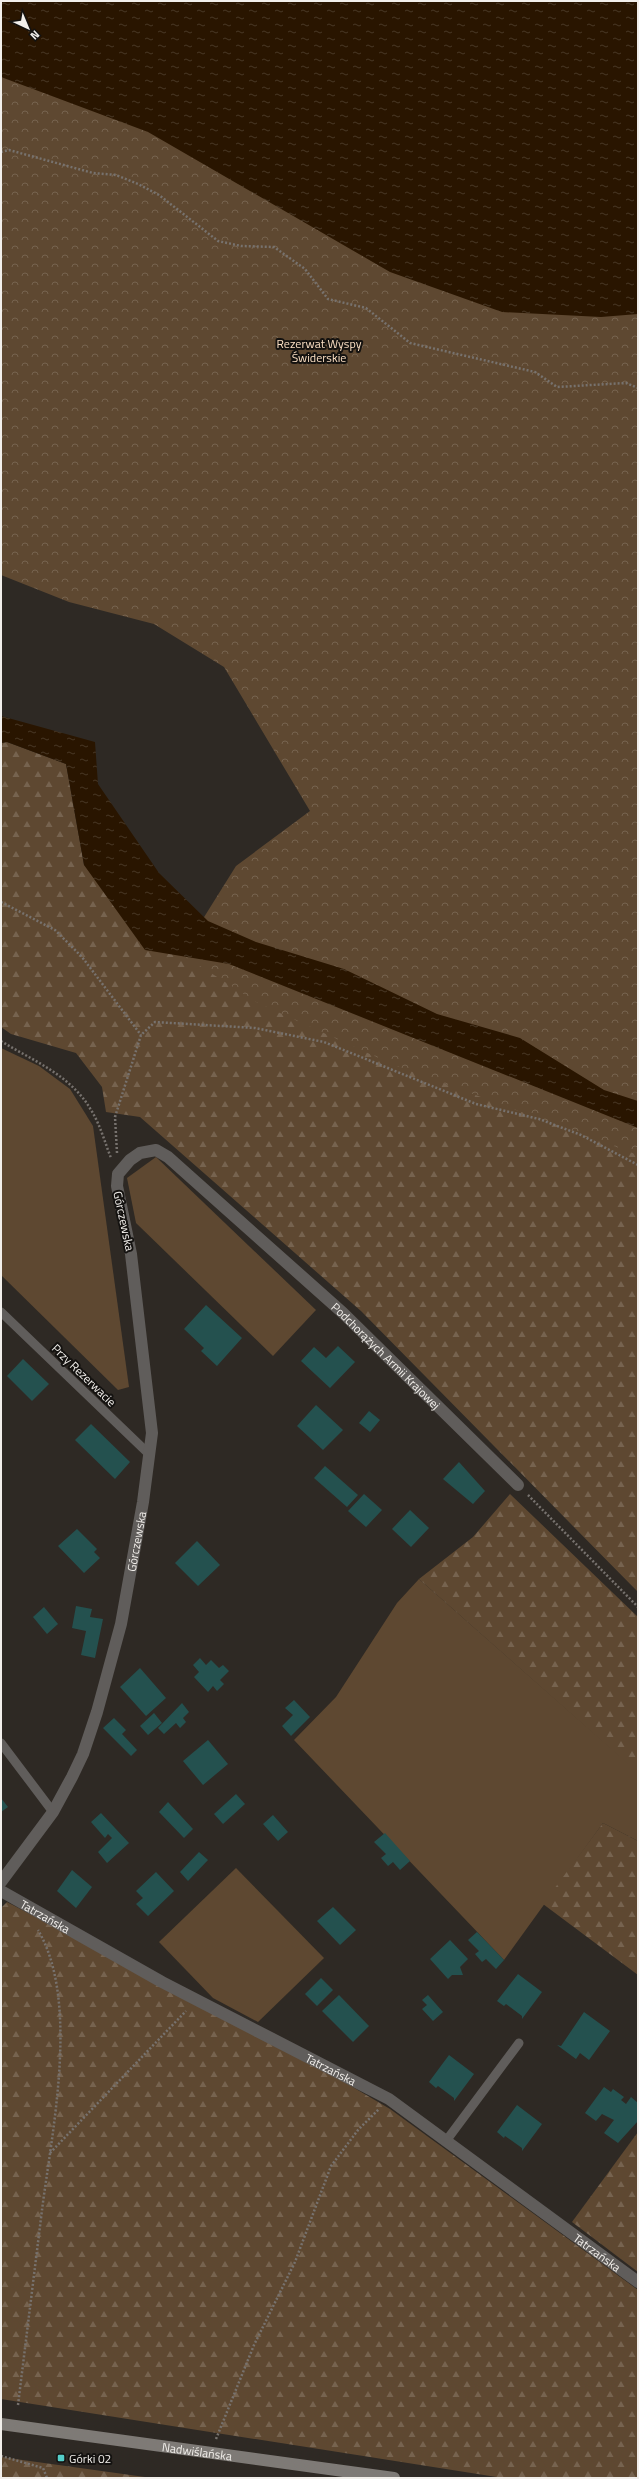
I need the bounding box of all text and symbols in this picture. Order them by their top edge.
north arrow [8,8,48,48]
text: N [27,27,43,44]
park label: Rezerwat Wyspy Świderskie [277,334,362,367]
street label: Górczewska [108,1189,140,1253]
street label: Podchorążych Armii Krajowej [327,1297,445,1414]
street label: Przy Rezerwacie [47,1339,121,1411]
street label: Górczewska [121,1510,151,1573]
street label: Tatrzańska [17,1894,74,1938]
street label: Tatrzańska [302,2048,360,2090]
street label: Tatrzańska [570,2228,625,2276]
street label: Nadwiślańska [161,2437,233,2465]
place label: Górki 02 [69,2449,111,2468]
marker: Górki 02 [56,2453,66,2463]

